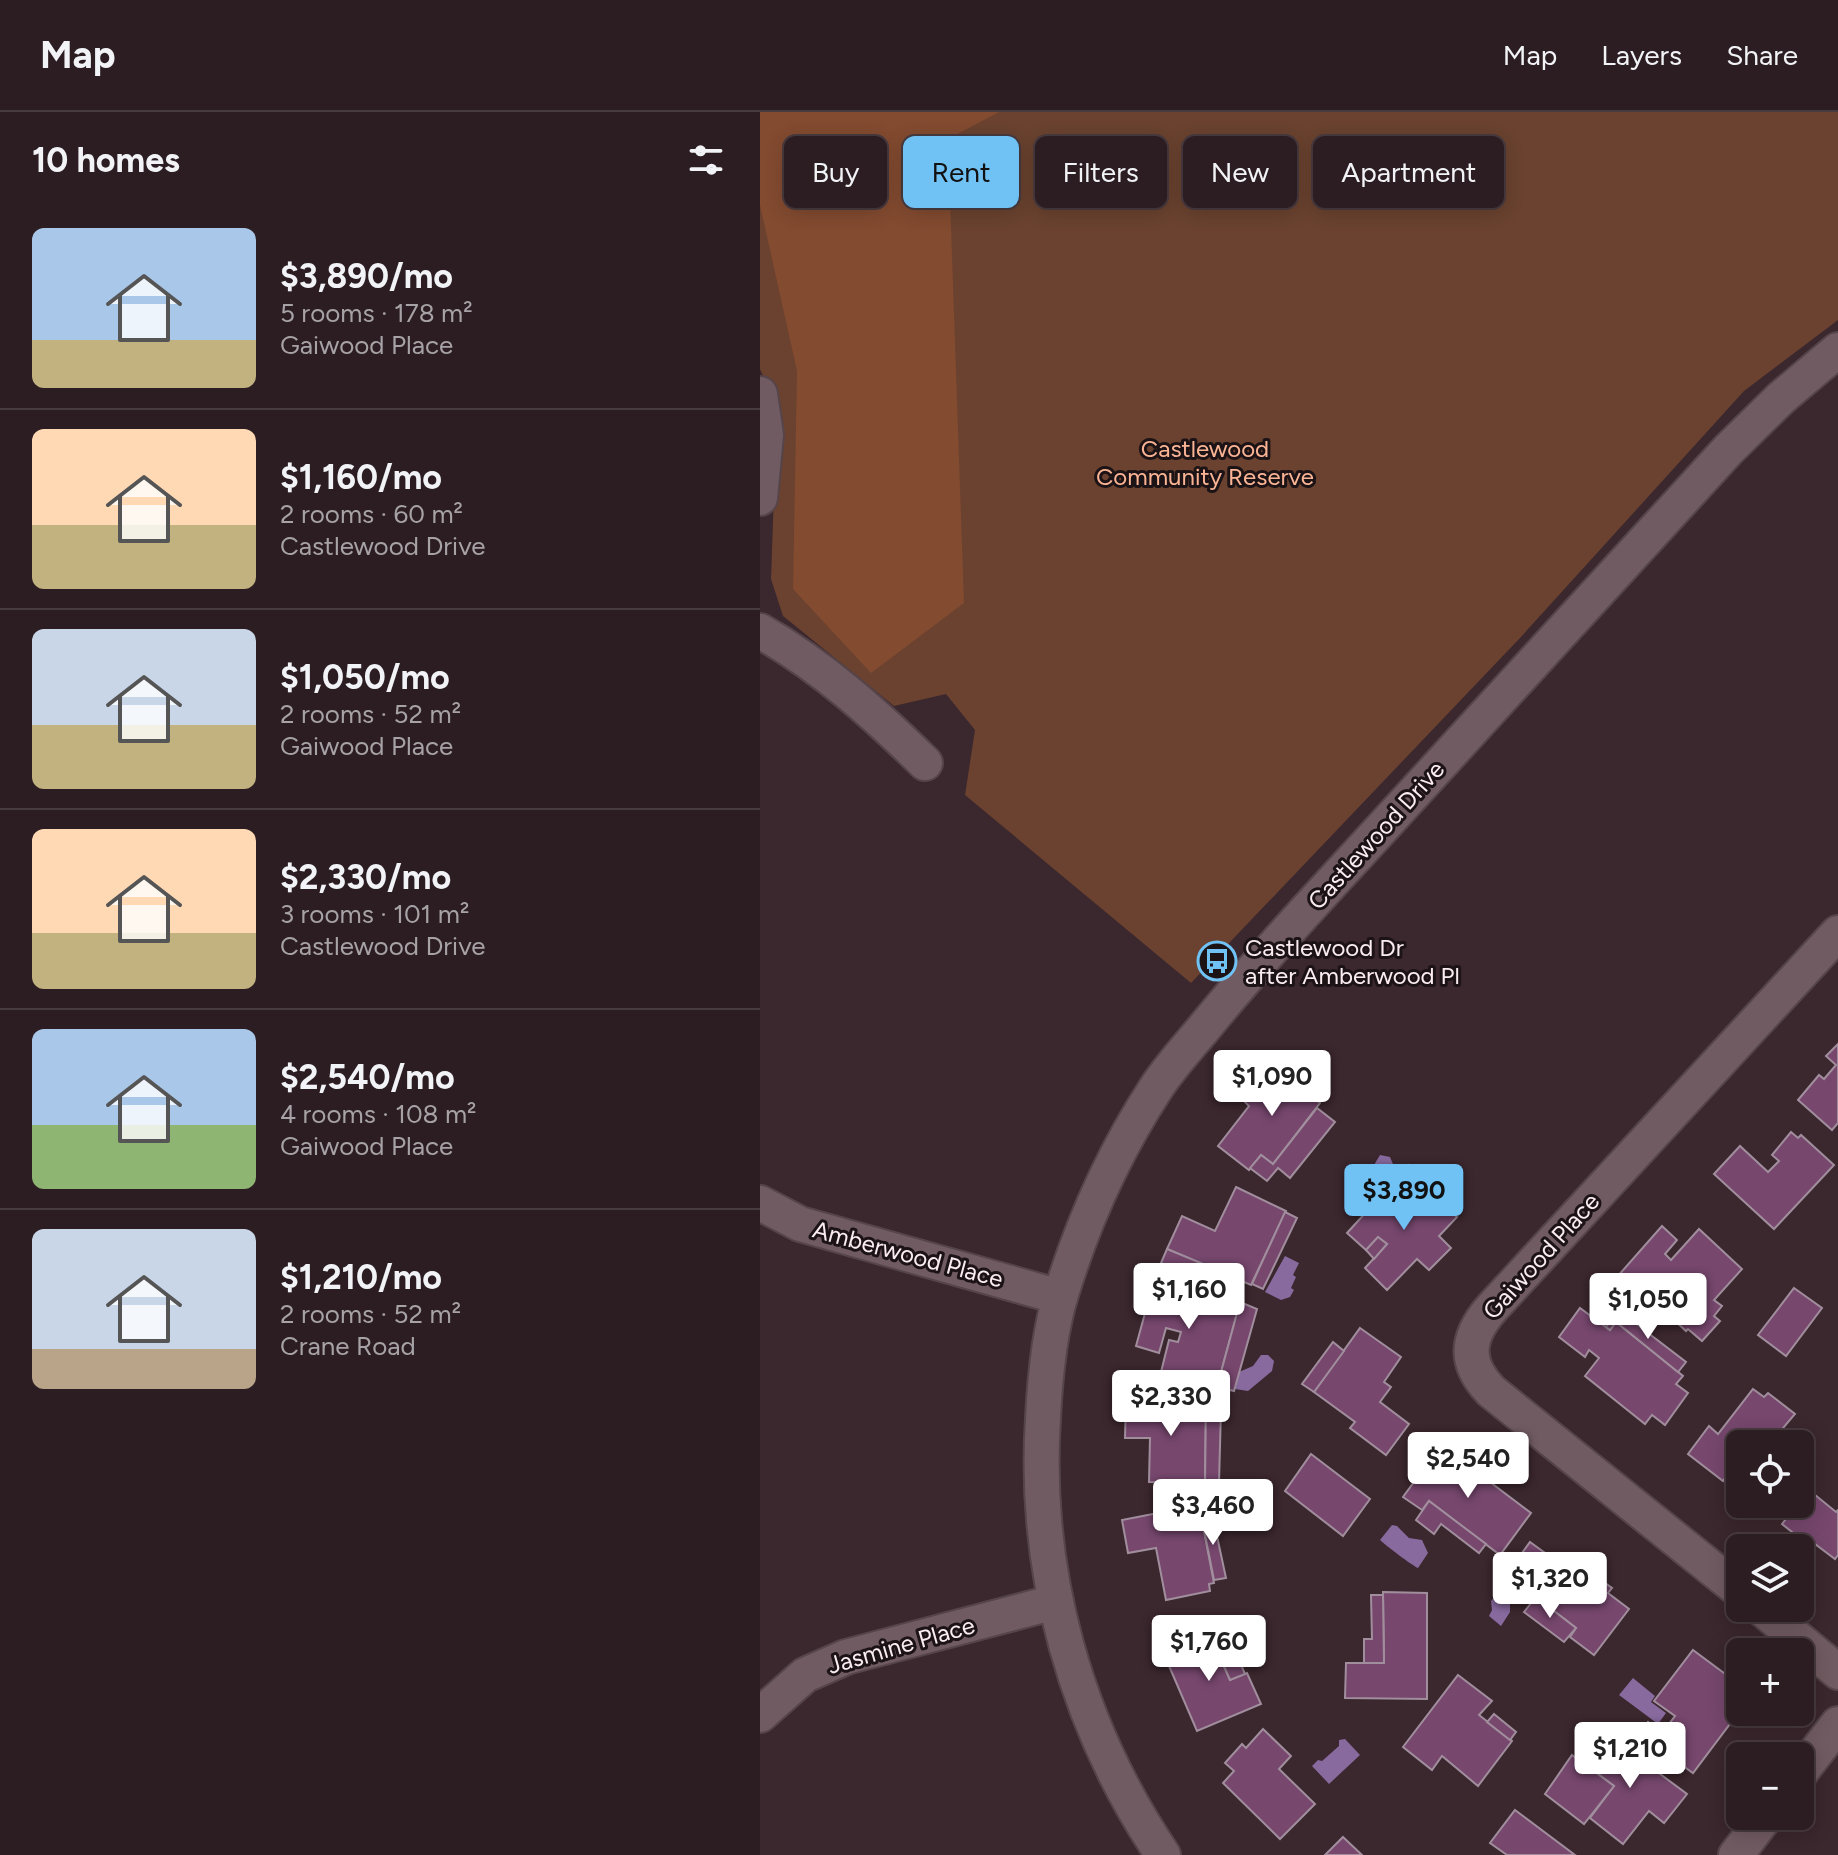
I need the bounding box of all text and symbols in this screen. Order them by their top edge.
text: Map [40,32,116,78]
text: Map [1503,38,1557,72]
text: Layers [1601,38,1682,72]
text: Share [1726,38,1798,72]
chip: Buy [784,136,887,208]
chip: Rent [903,136,1019,208]
chip: Filters [1035,136,1167,208]
chip: New [1183,136,1297,208]
chip: Apartment [1313,136,1504,208]
icon: filters [684,138,728,182]
text: 10 homes [32,140,180,181]
text: $3,890/mo [280,256,453,297]
icon: home [96,260,192,356]
text: 5 rooms · 178 m² [280,297,473,329]
text: Gaiwood Place [280,329,453,361]
park label: Castlewood Community Reserve [1096,434,1314,491]
text: $1,160/mo [280,457,442,498]
icon: home [96,461,192,557]
text: 2 rooms · 60 m² [280,498,463,530]
text: Castlewood Drive [280,530,486,562]
text: $1,050/mo [280,657,450,698]
icon: home [96,661,192,757]
text: 2 rooms · 52 m² [280,698,461,730]
text: Gaiwood Place [280,730,453,762]
street label: Castlewood Drive [1302,755,1450,915]
text: $2,330/mo [280,857,451,898]
icon: home [96,861,192,957]
text: 3 rooms · 101 m² [280,898,469,930]
text: Castlewood Drive [280,930,486,962]
place label: Castlewood Dr after Amberwood Pl [1245,933,1460,990]
bus stop icon: Castlewood Dr after Amberwood Pl [1196,940,1238,982]
pin: $1,090 [1207,1050,1337,1118]
text: $2,540/mo [280,1057,455,1098]
text: $1,090 [1232,1060,1312,1092]
icon: home [96,1061,192,1157]
text: 4 rooms · 108 m² [280,1098,477,1130]
text: Gaiwood Place [280,1130,453,1162]
pin: $3,890 [1339,1164,1469,1232]
text: $3,890 [1362,1174,1446,1206]
street label: Gaiwood Place [1477,1187,1605,1325]
street label: Amberwood Place [810,1215,1006,1293]
text: $1,210/mo [280,1257,442,1298]
icon: home [96,1261,192,1357]
pin: $1,160 [1124,1263,1254,1331]
text: $1,160 [1152,1273,1226,1305]
pin: $1,050 [1583,1273,1713,1341]
text: $1,050 [1608,1283,1688,1315]
text: 2 rooms · 52 m² [280,1298,461,1330]
text: Crane Road [280,1330,416,1362]
pin: $2,330 [1106,1370,1236,1438]
text: $2,330 [1130,1380,1212,1412]
map controls [1726,1430,1814,1830]
button: locate [1726,1430,1814,1518]
pin: $2,540 [1403,1432,1533,1500]
text: $2,540 [1426,1442,1510,1474]
pin: $3,460 [1148,1479,1278,1547]
text: $3,460 [1171,1489,1255,1521]
button: layers [1726,1534,1814,1622]
pin: $1,320 [1485,1552,1615,1620]
text: $1,320 [1511,1562,1589,1594]
street label: Jasmine Place [824,1610,978,1680]
pin: $1,760 [1144,1615,1274,1683]
text: $1,760 [1170,1625,1248,1657]
button: + [1726,1638,1814,1726]
pin: $1,210 [1565,1722,1695,1790]
text: $1,210 [1593,1732,1667,1764]
button: − [1726,1742,1814,1830]

